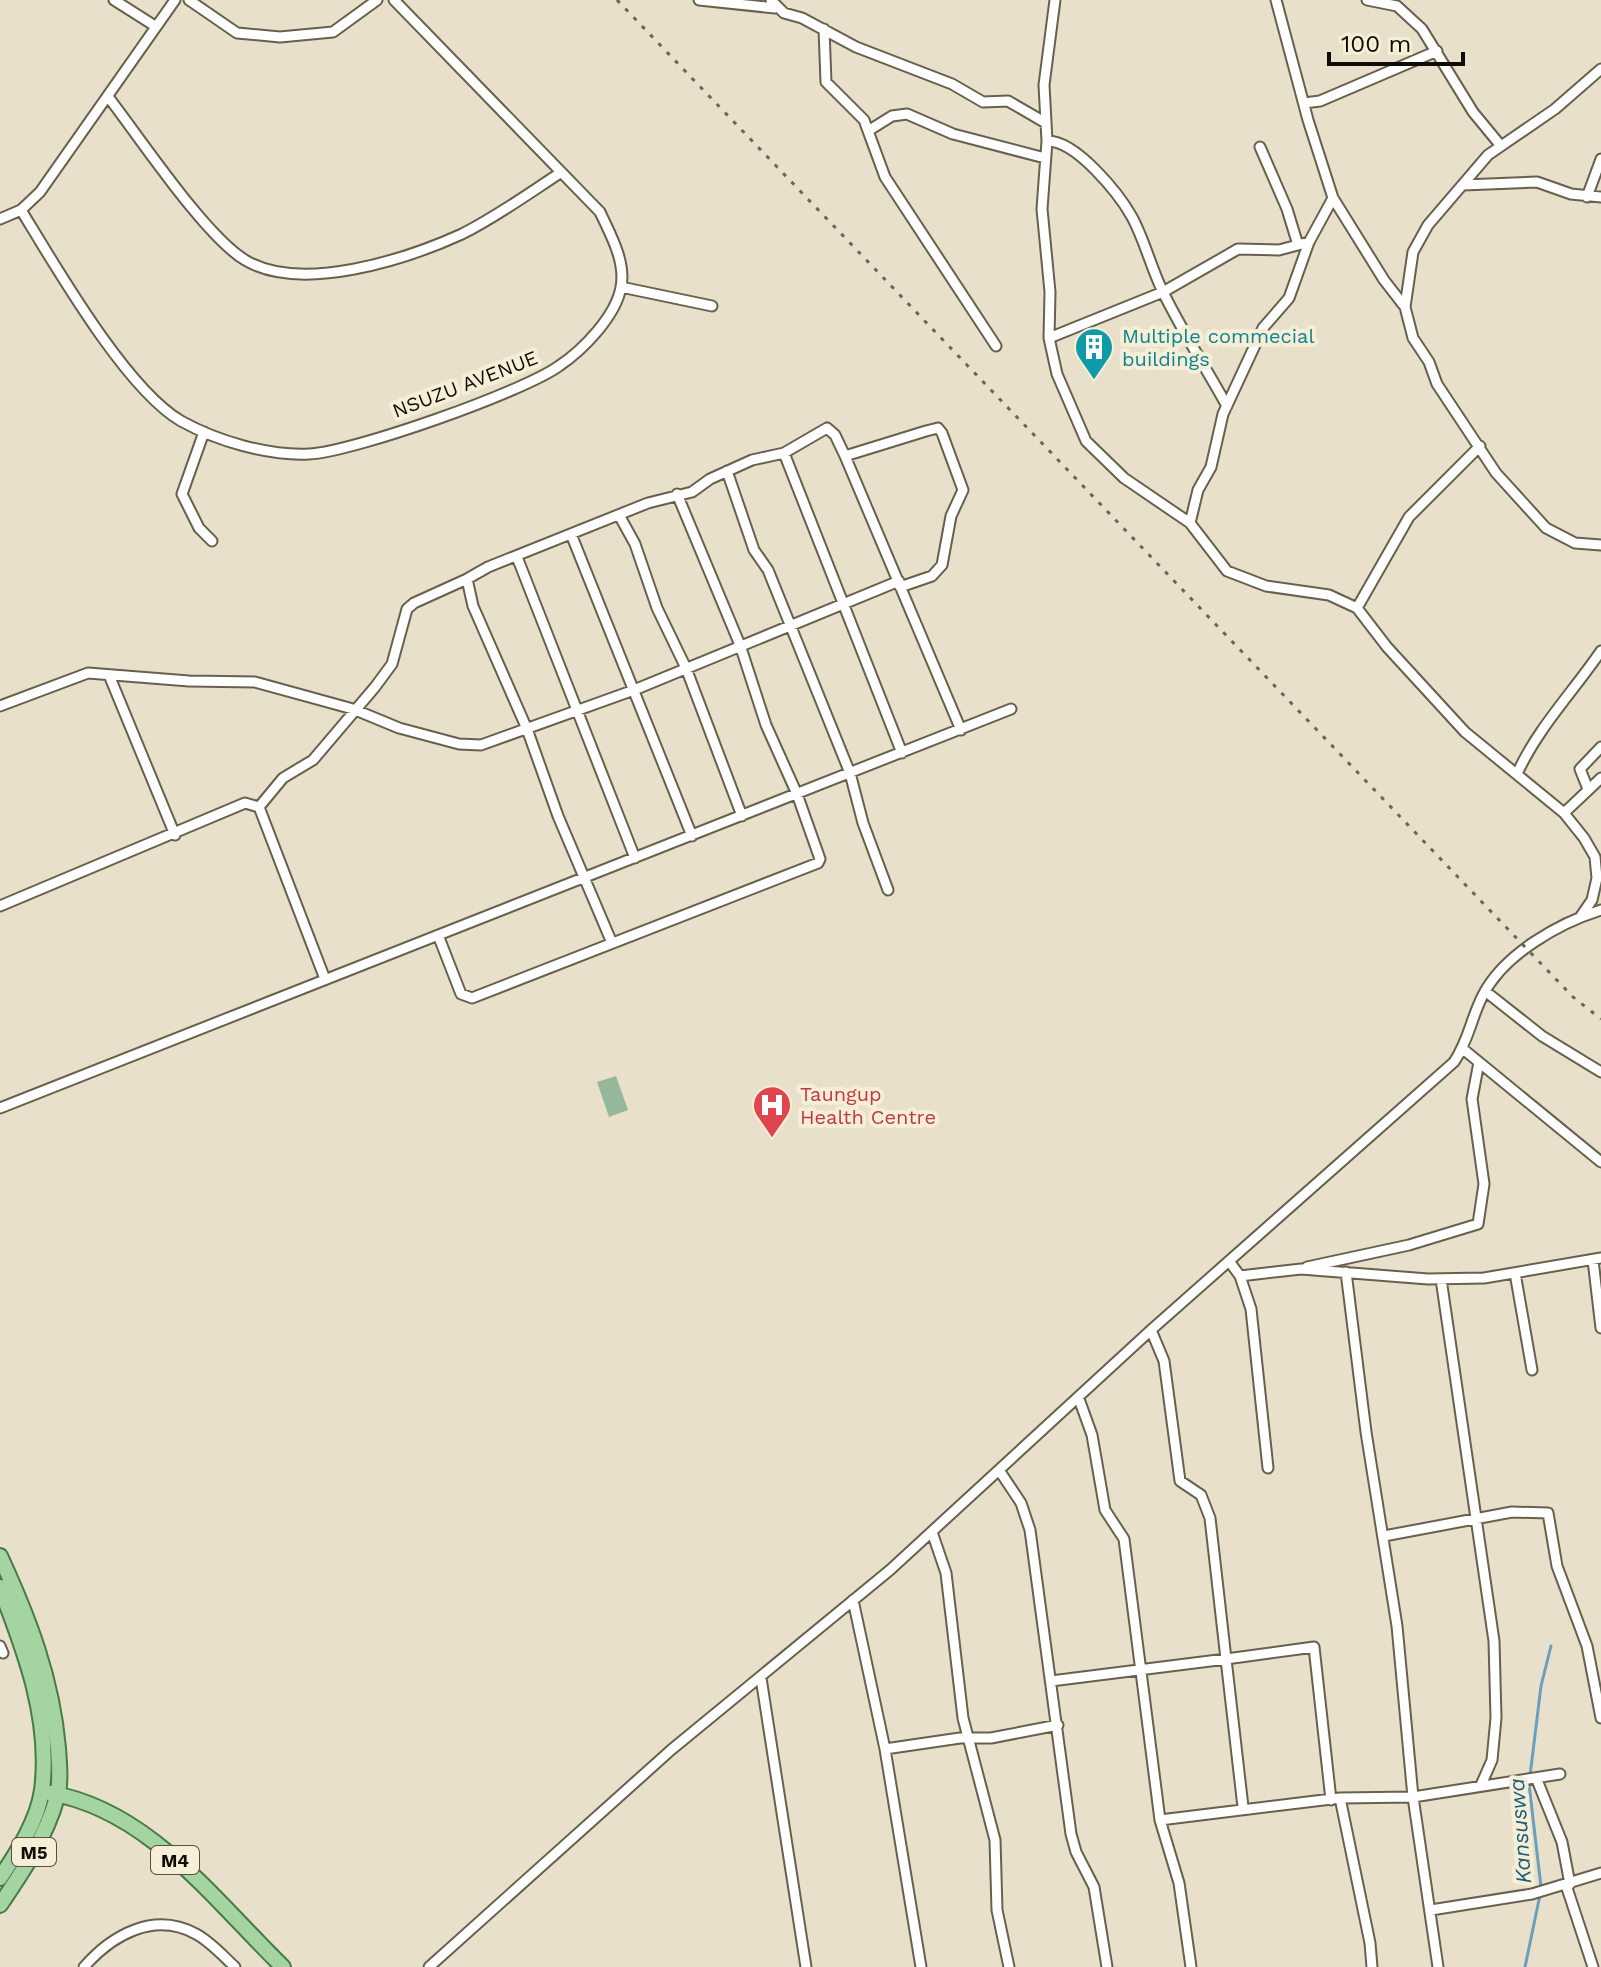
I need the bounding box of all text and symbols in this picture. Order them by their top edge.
scale bar [1329,16,1463,66]
text: 100 m [1341,30,1411,58]
place label: Multiple commecial buildings [1122,324,1315,371]
building icon: Multiple commecial buildings [1073,326,1115,381]
street label: NSUZU AVENUE [389,345,541,423]
place label: Taungup Health Centre [800,1082,936,1129]
hospital icon: Taungup Health Centre [751,1084,793,1139]
water label: Kansuswa [1504,1777,1536,1885]
road number: M5 [12,1838,56,1866]
road number: M4 [151,1846,199,1874]

